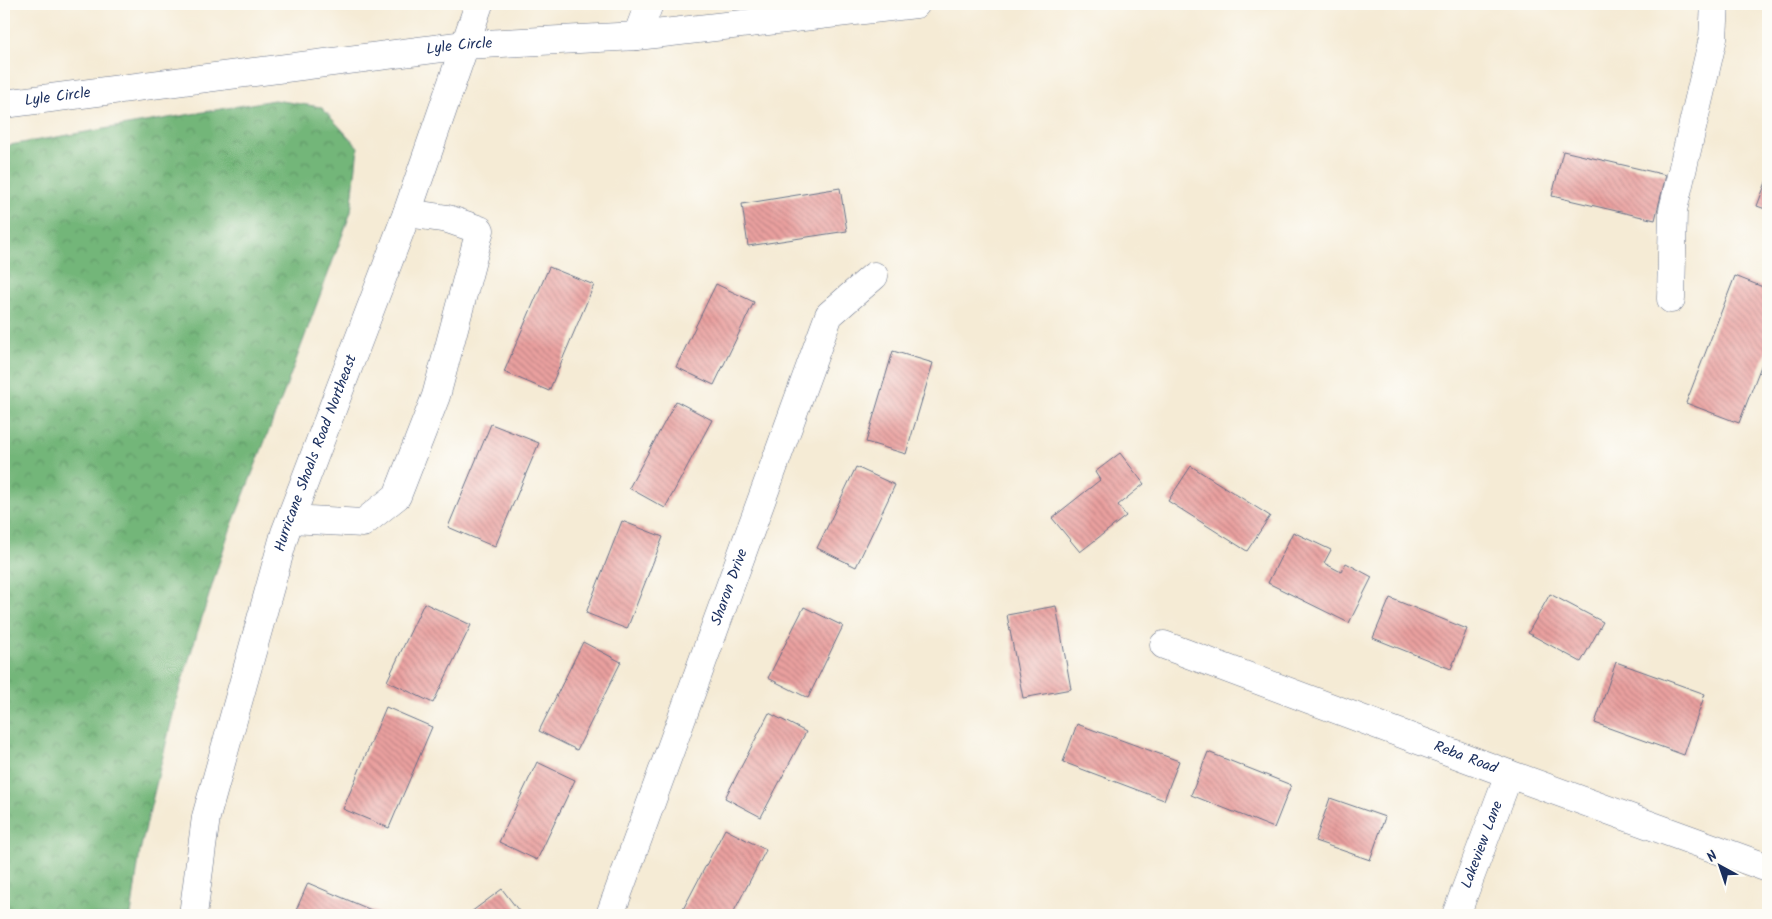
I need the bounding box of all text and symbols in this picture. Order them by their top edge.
street label: Lyle Circle [425,32,493,62]
street label: Lyle Circle [23,81,92,113]
street label: Hurricane Shoals Road Northeast [268,351,364,555]
street label: Sharon Drive [705,545,755,629]
street label: Reba Road [1430,735,1501,781]
street label: Lakeview Lane [1455,797,1510,892]
north arrow [1694,842,1744,892]
text: N [1702,845,1723,868]

